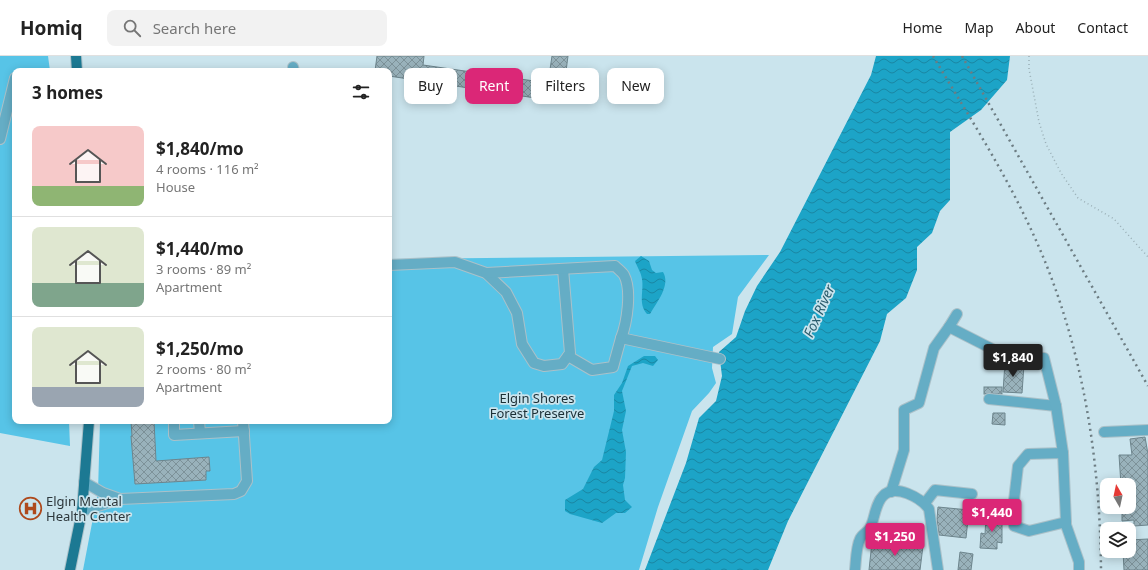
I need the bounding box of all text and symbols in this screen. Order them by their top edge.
search box [107,10,387,46]
text: Homiq [20,15,83,41]
icon: search [121,17,143,39]
text: Search here [153,18,236,38]
text: Home [903,18,942,37]
text: Map [964,18,994,37]
text: About [1016,18,1055,37]
text: Contact [1077,18,1128,37]
chip: Buy [404,68,457,104]
chip: Rent [465,68,523,104]
chip: Filters [531,68,599,104]
chip: New [607,68,664,104]
text: 3 homes [32,81,103,104]
icon: filters [350,81,372,103]
text: $1,840/mo [156,137,244,160]
icon: home [64,142,112,190]
text: 4 rooms · 116 m² [156,160,259,178]
text: House [156,178,195,196]
text: $1,440/mo [156,237,244,260]
icon: home [64,243,112,291]
text: 3 rooms · 89 m² [156,260,251,278]
text: Apartment [156,278,222,296]
water label: Fox River [799,281,839,340]
text: $1,250/mo [156,337,244,360]
icon: home [64,343,112,391]
pin: $1,840 [980,344,1046,378]
text: $1,840 [993,348,1033,366]
text: 2 rooms · 80 m² [156,360,251,378]
text: Apartment [156,378,222,396]
park label: Elgin Shores Forest Preserve [490,389,584,422]
north arrow [1100,478,1136,514]
map controls [1100,478,1136,558]
place label: Elgin Mental Health Center [46,492,131,525]
hospital icon: Elgin Mental Health Center [17,495,43,521]
pin: $1,440 [959,499,1025,533]
text: $1,440 [972,503,1012,521]
button: layers [1100,522,1136,558]
pin: $1,250 [862,523,928,557]
text: $1,250 [875,527,915,545]

